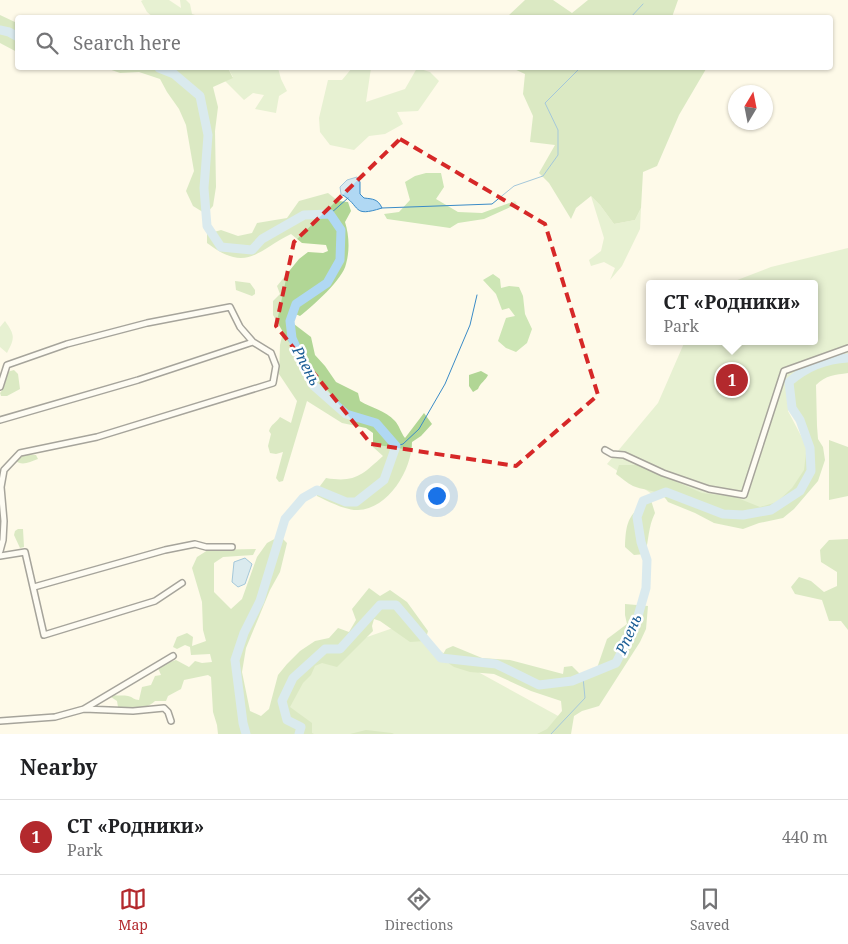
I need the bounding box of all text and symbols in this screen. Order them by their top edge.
search box [15,15,833,70]
icon: search [33,29,61,57]
text: Search here [73,30,181,56]
north arrow [728,85,773,130]
popup [646,280,818,345]
text: СТ «Родники» [663,289,801,315]
text: Park [663,315,699,337]
water label: Рпень [288,341,326,389]
pin: 1 [716,361,748,399]
your location [424,483,450,509]
water label: Рпень [610,610,646,658]
text: Nearby [20,753,98,781]
text: СТ «Родники» [67,813,204,839]
text: 1 [31,826,41,848]
text: 440 m [782,826,828,848]
text: Park [67,839,103,861]
tab: Map [118,885,148,934]
tab: Directions [385,885,453,934]
tab: Saved [690,885,730,934]

